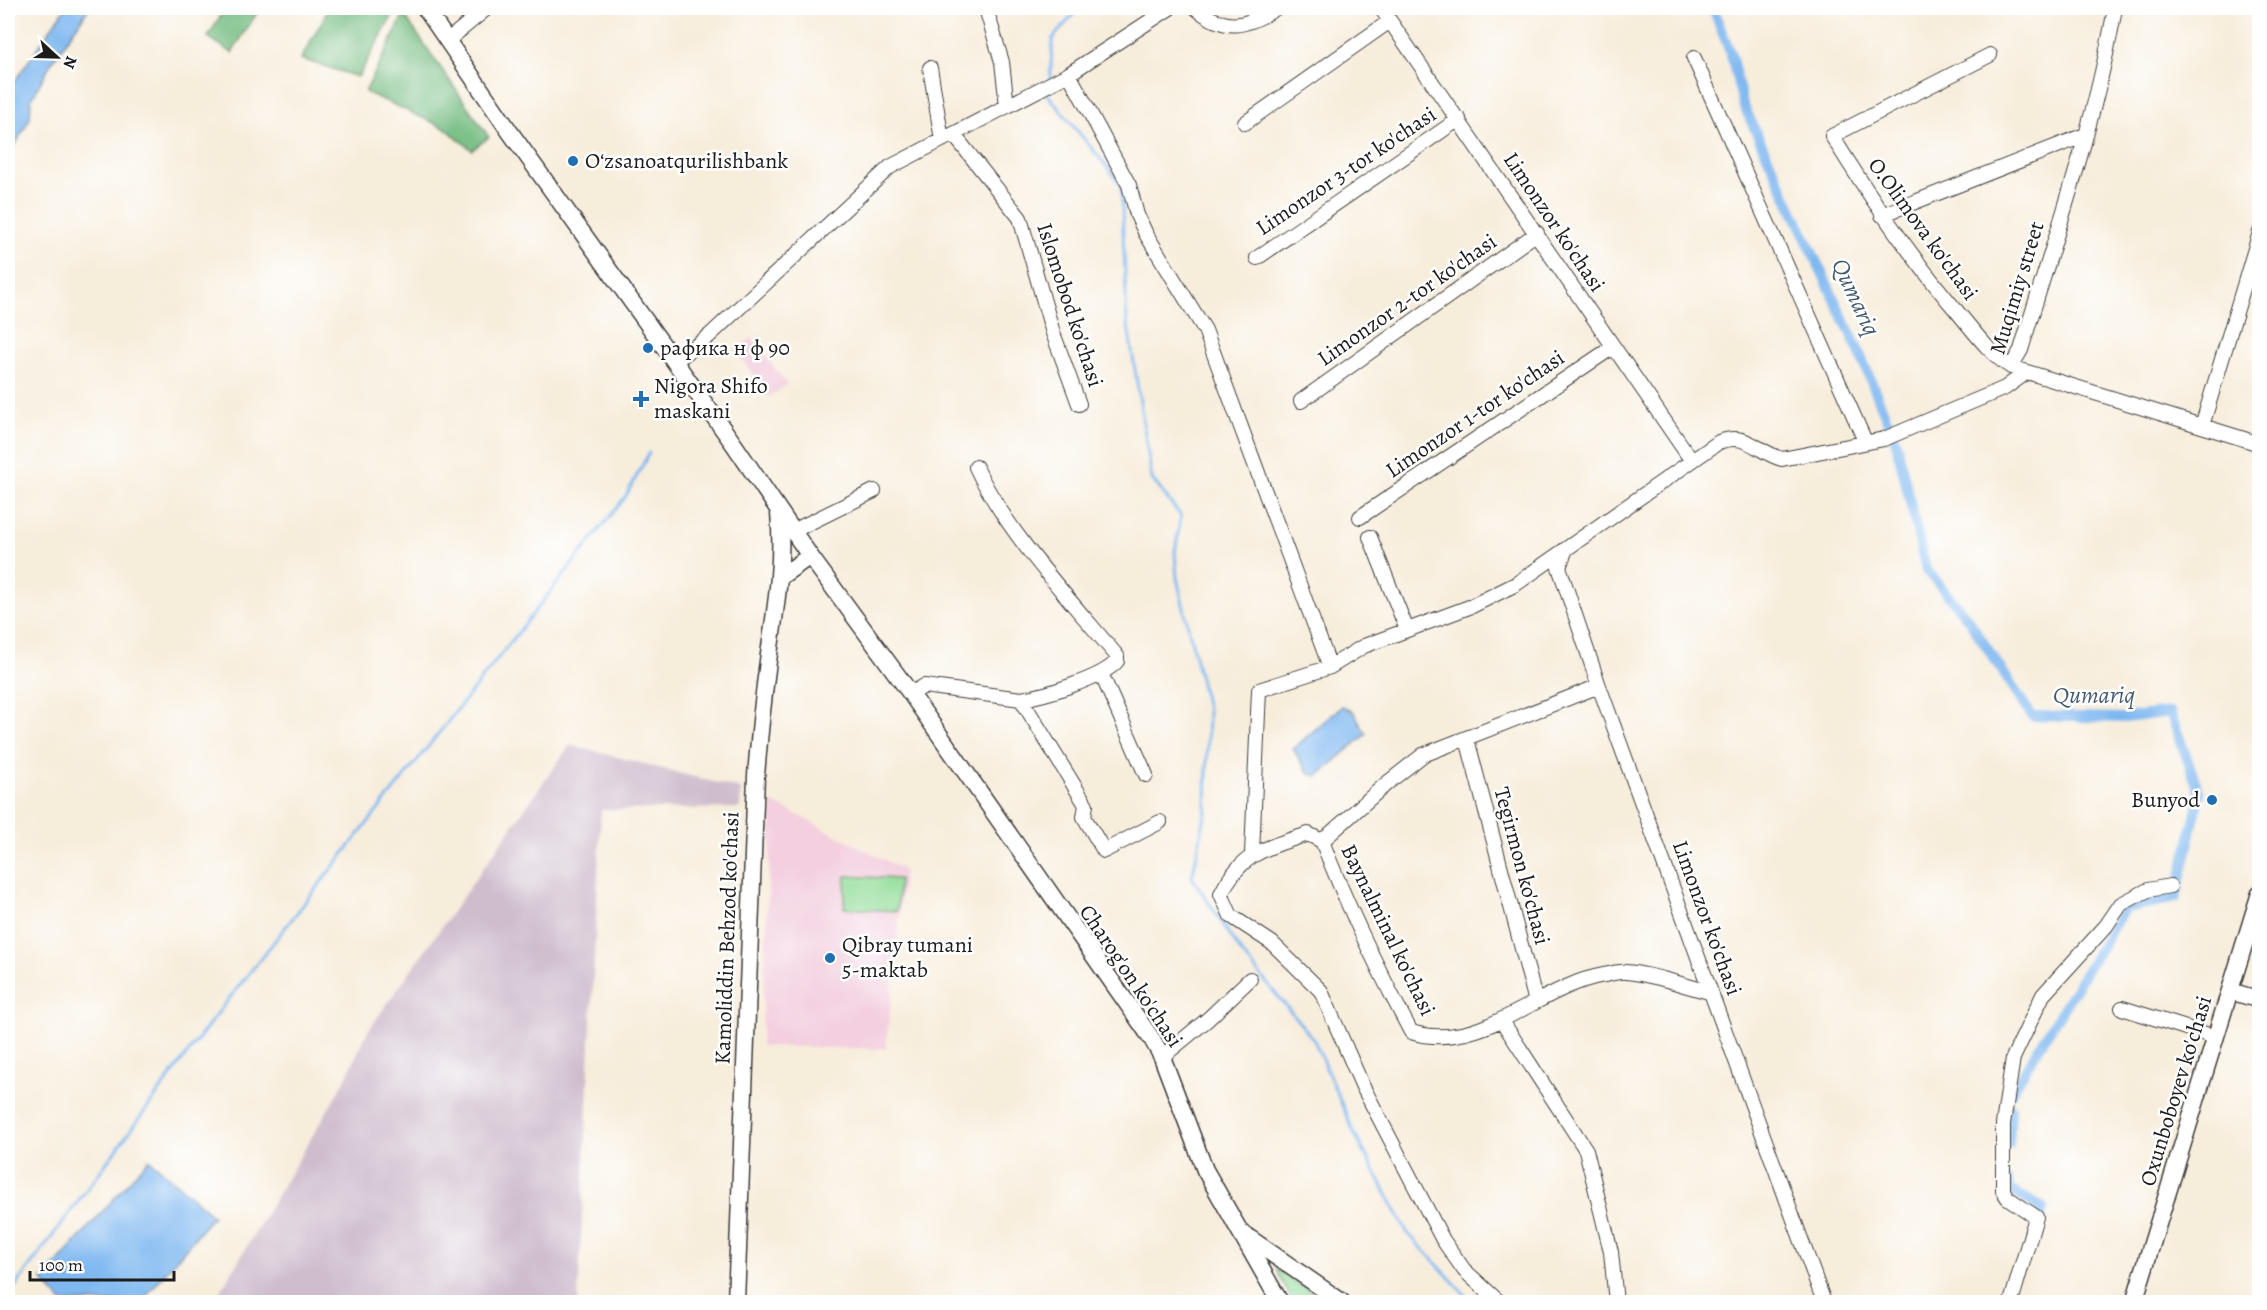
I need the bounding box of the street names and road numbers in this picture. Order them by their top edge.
street label: Limonzor 3-tor ko'chasi [1250,99,1442,243]
street label: Limonzor ko'chasi [1496,146,1612,298]
street label: O.Olimova ko'chasi [1861,151,1985,307]
street label: Muqimiy street [1983,218,2051,358]
street label: Islomobod ko'chasi [1029,219,1111,391]
street label: Limonzor 2-tor ko'chasi [1311,227,1503,373]
street label: Limonzor 1-tor ko'chasi [1380,343,1570,485]
street label: Tegirmon ko'chasi [1487,784,1557,948]
street label: Kamoliddin Behzod ko'chasi [708,811,746,1065]
street label: Limonzor ko'chasi [1665,836,1749,1000]
street label: Baynalminal ko'chasi [1333,839,1443,1021]
street label: Charog'on ko'chasi [1072,899,1190,1053]
street label: Oxunboboyev ko'chasi [2133,992,2219,1190]

